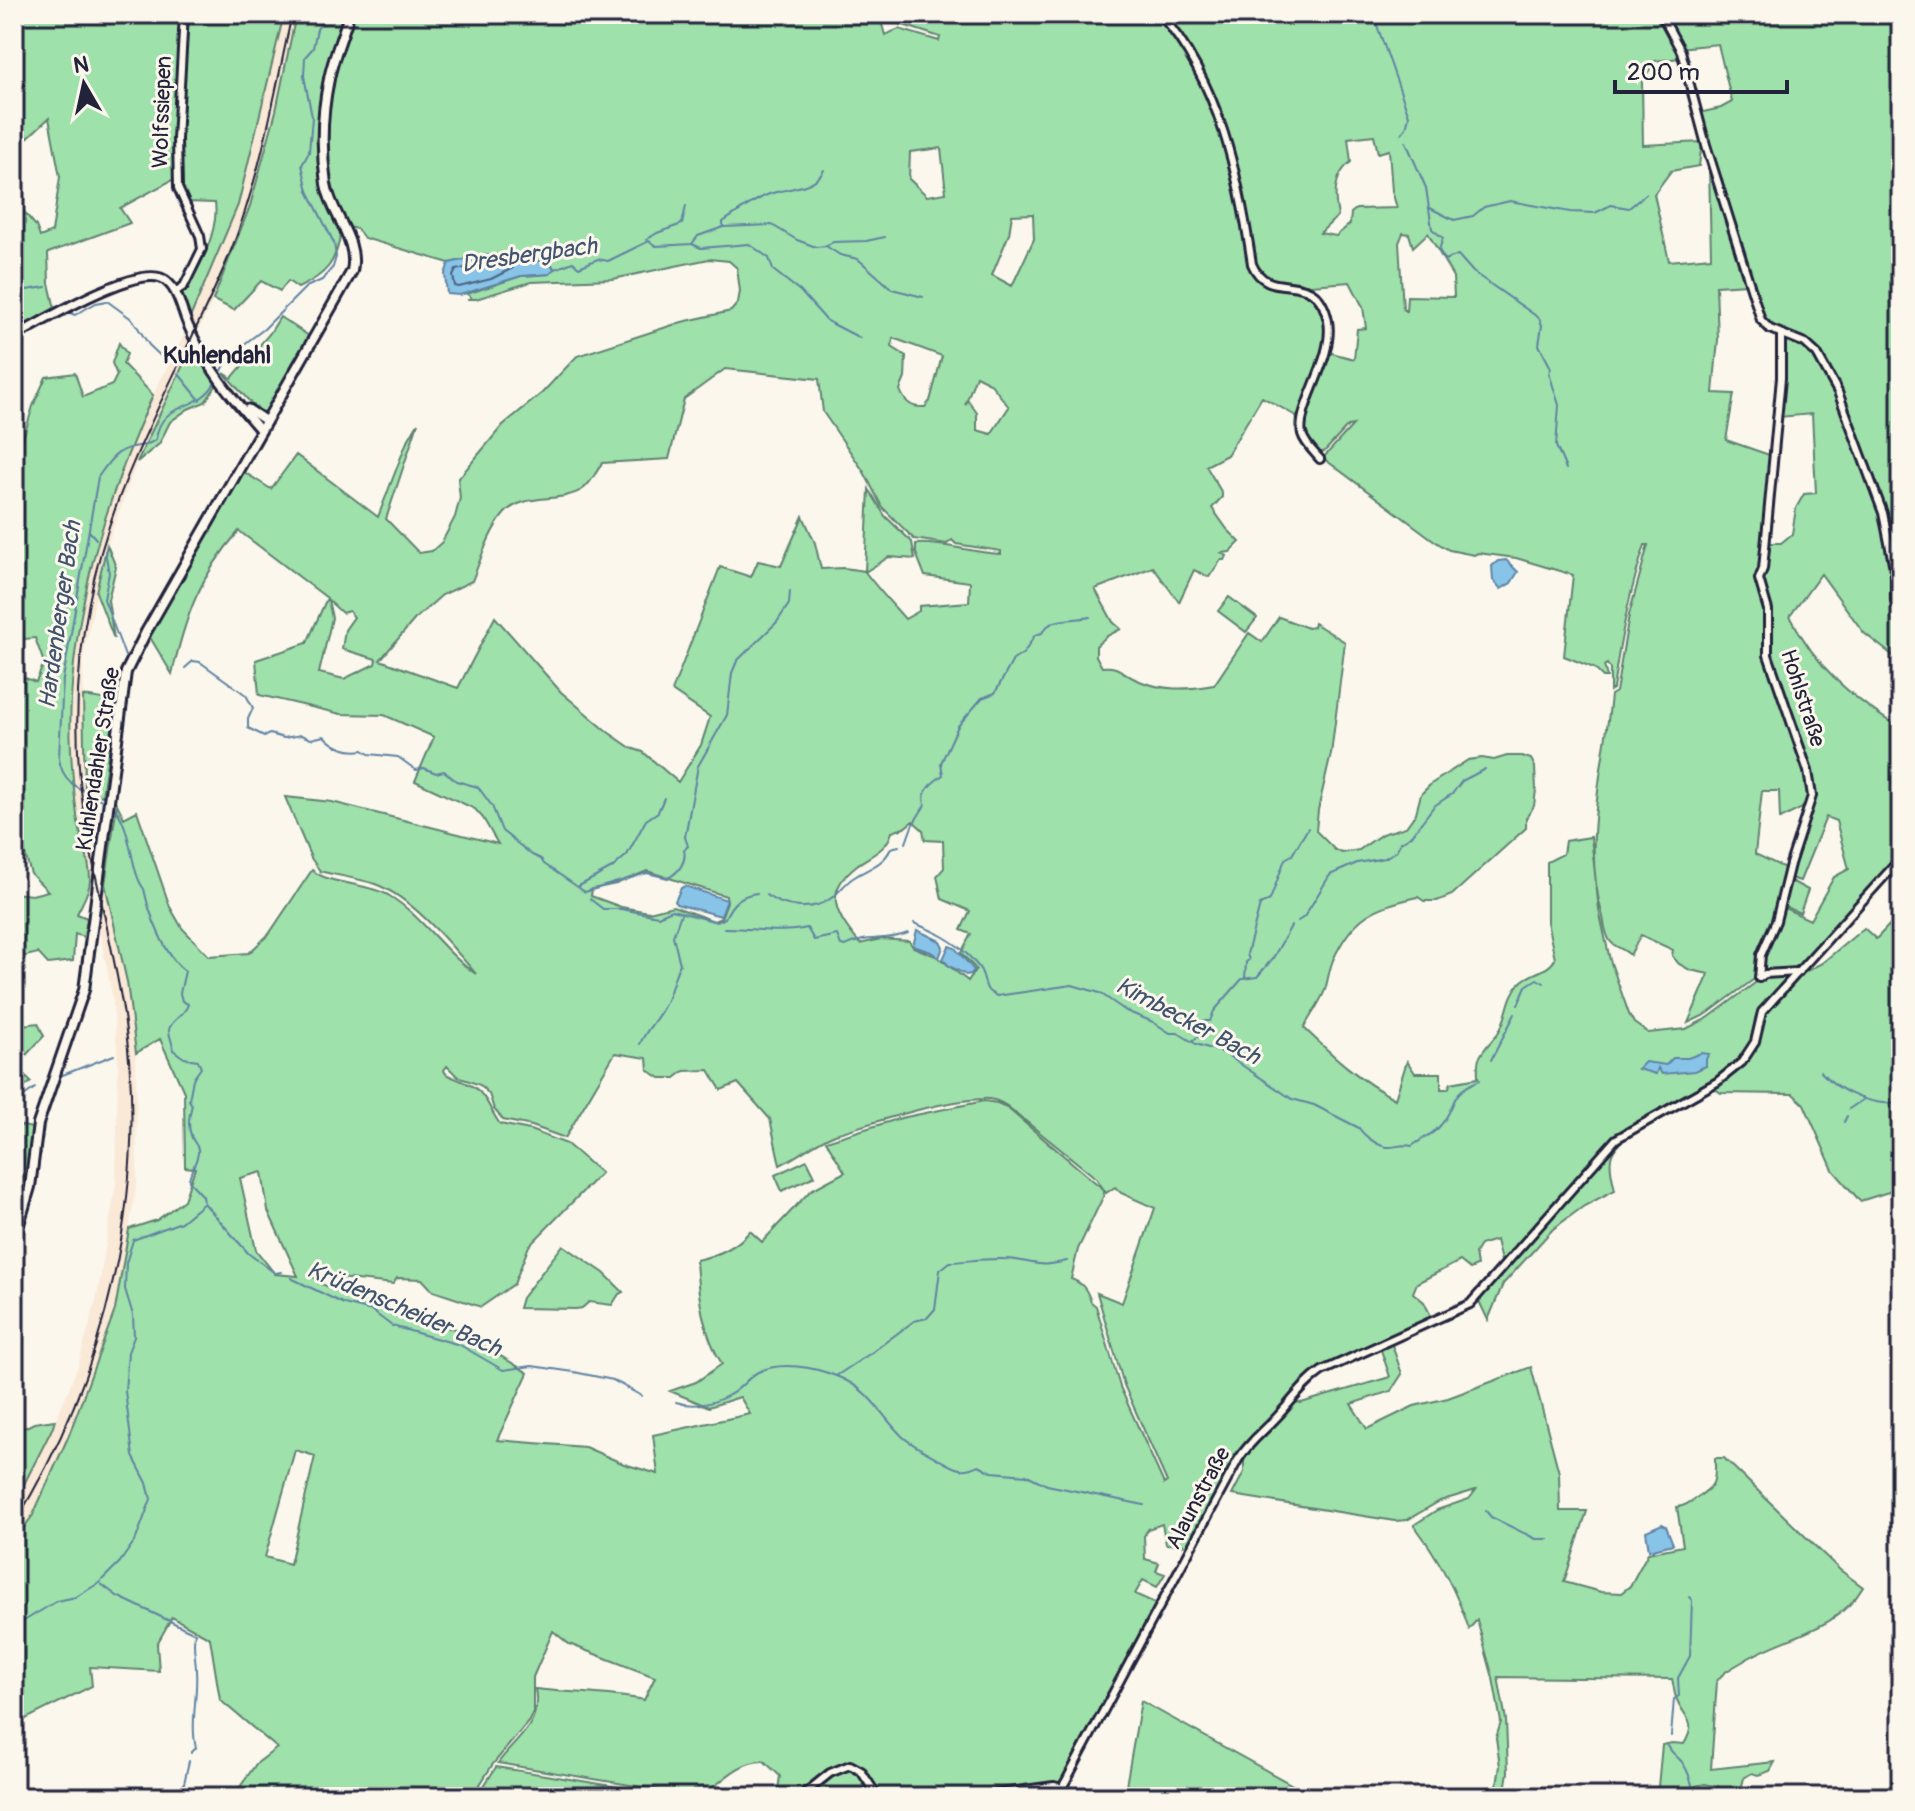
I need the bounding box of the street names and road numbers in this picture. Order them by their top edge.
street label: Wolfssiepen [146,55,178,169]
street label: Hohlstraße [1774,646,1832,750]
street label: Kuhlendahler Straße [70,665,126,853]
street label: Alaunstraße [1159,1442,1237,1554]

